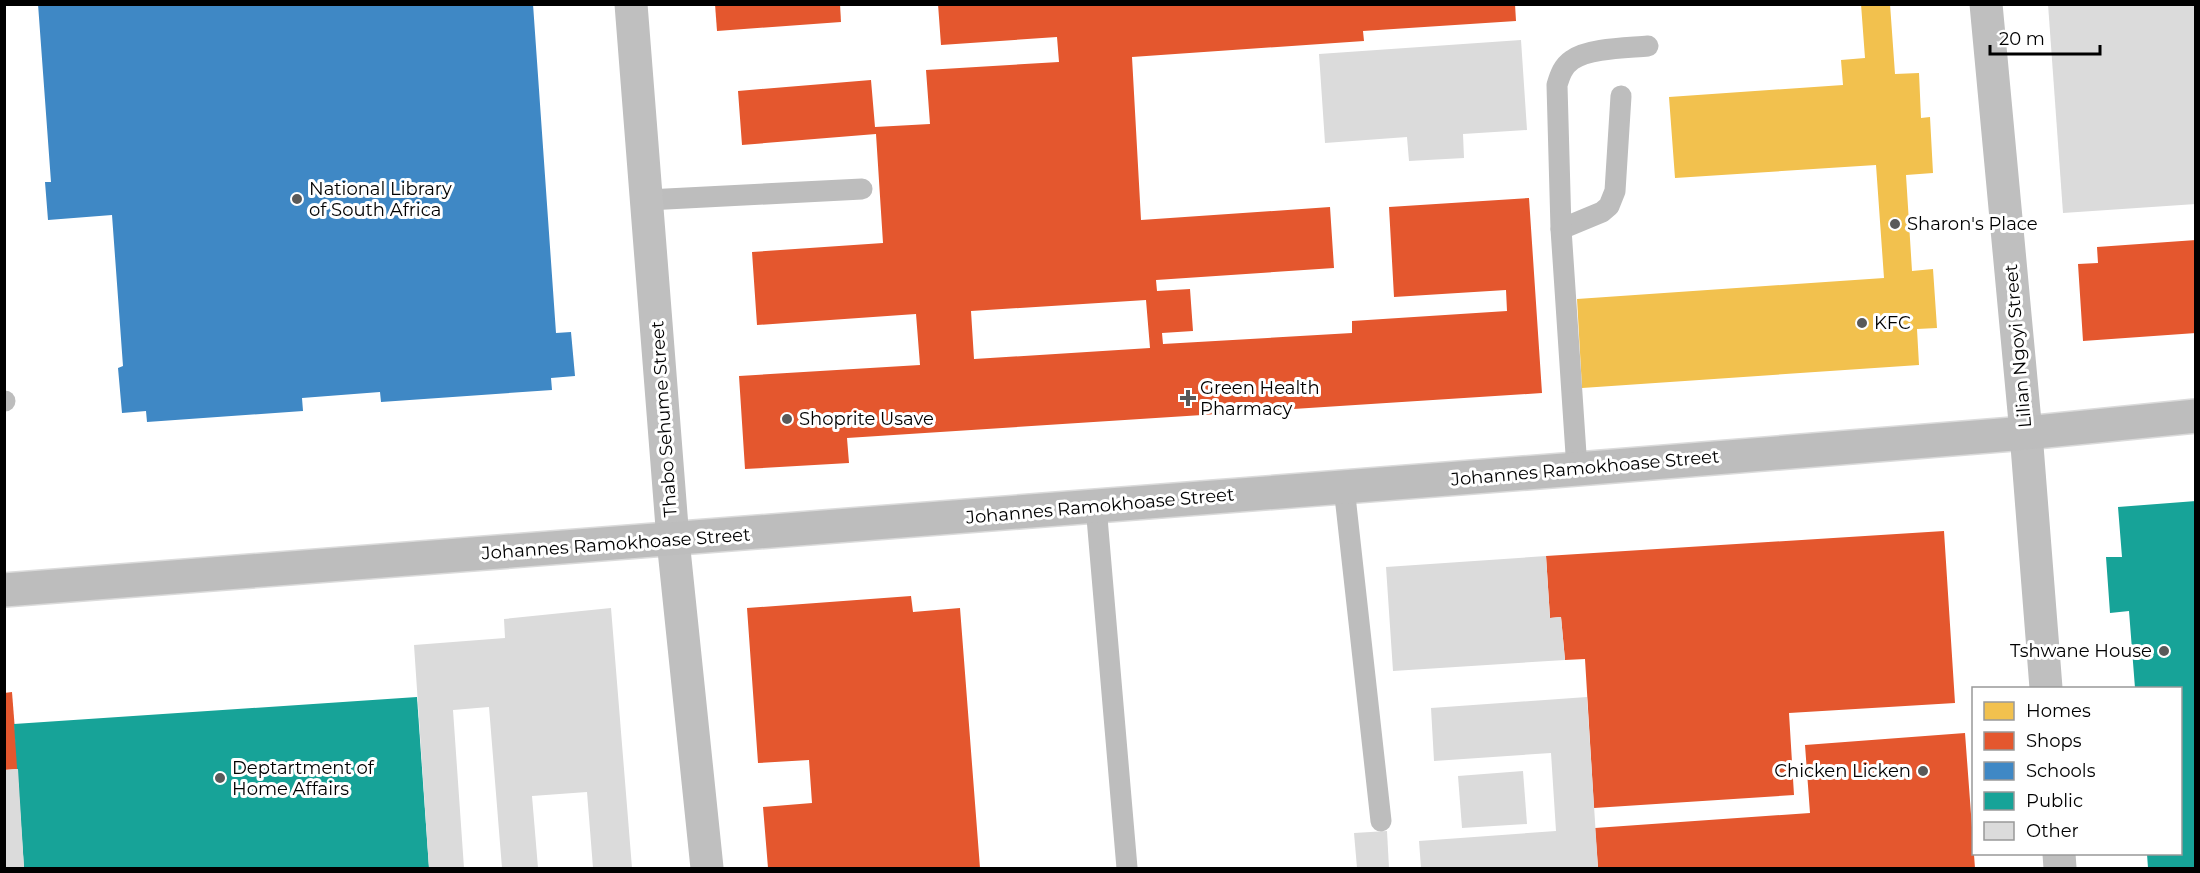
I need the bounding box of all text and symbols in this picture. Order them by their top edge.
scale bar [1990,18,2100,56]
text: 20 m [1999,28,2045,50]
place label: National Library of South Africa [309,178,452,221]
marker: National Library of South Africa [290,192,304,206]
place label: Sharon's Place [1907,213,2038,235]
marker: Sharon's Place [1888,217,1902,231]
street label: Lilian Ngoyi Street [2000,263,2036,429]
place label: KFC [1874,312,1911,334]
marker: KFC [1855,316,1869,330]
street label: Thabo Sehume Street [646,320,682,518]
place label: Green Health Pharmacy [1200,377,1320,420]
marker: Green Health Pharmacy [1181,391,1195,405]
place label: Shoprite Usave [799,408,934,430]
marker: Shoprite Usave [780,412,794,426]
street label: Johannes Ramokhoase Street [1449,445,1720,491]
street label: Johannes Ramokhoase Street [964,483,1235,529]
street label: Johannes Ramokhoase Street [480,524,751,564]
place label: Tshwane House [2010,640,2152,662]
marker: Tshwane House [2157,644,2171,658]
legend [1972,687,2182,855]
text: Homes [2026,700,2091,722]
text: Shops [2026,730,2082,752]
place label: Deptartment of Home Affairs [232,757,375,800]
place label: Chicken Licken [1774,760,1911,782]
text: Schools [2026,760,2096,782]
marker: Chicken Licken [1916,764,1930,778]
marker: Deptartment of Home Affairs [213,771,227,785]
text: Public [2026,790,2083,812]
text: Other [2026,820,2079,842]

